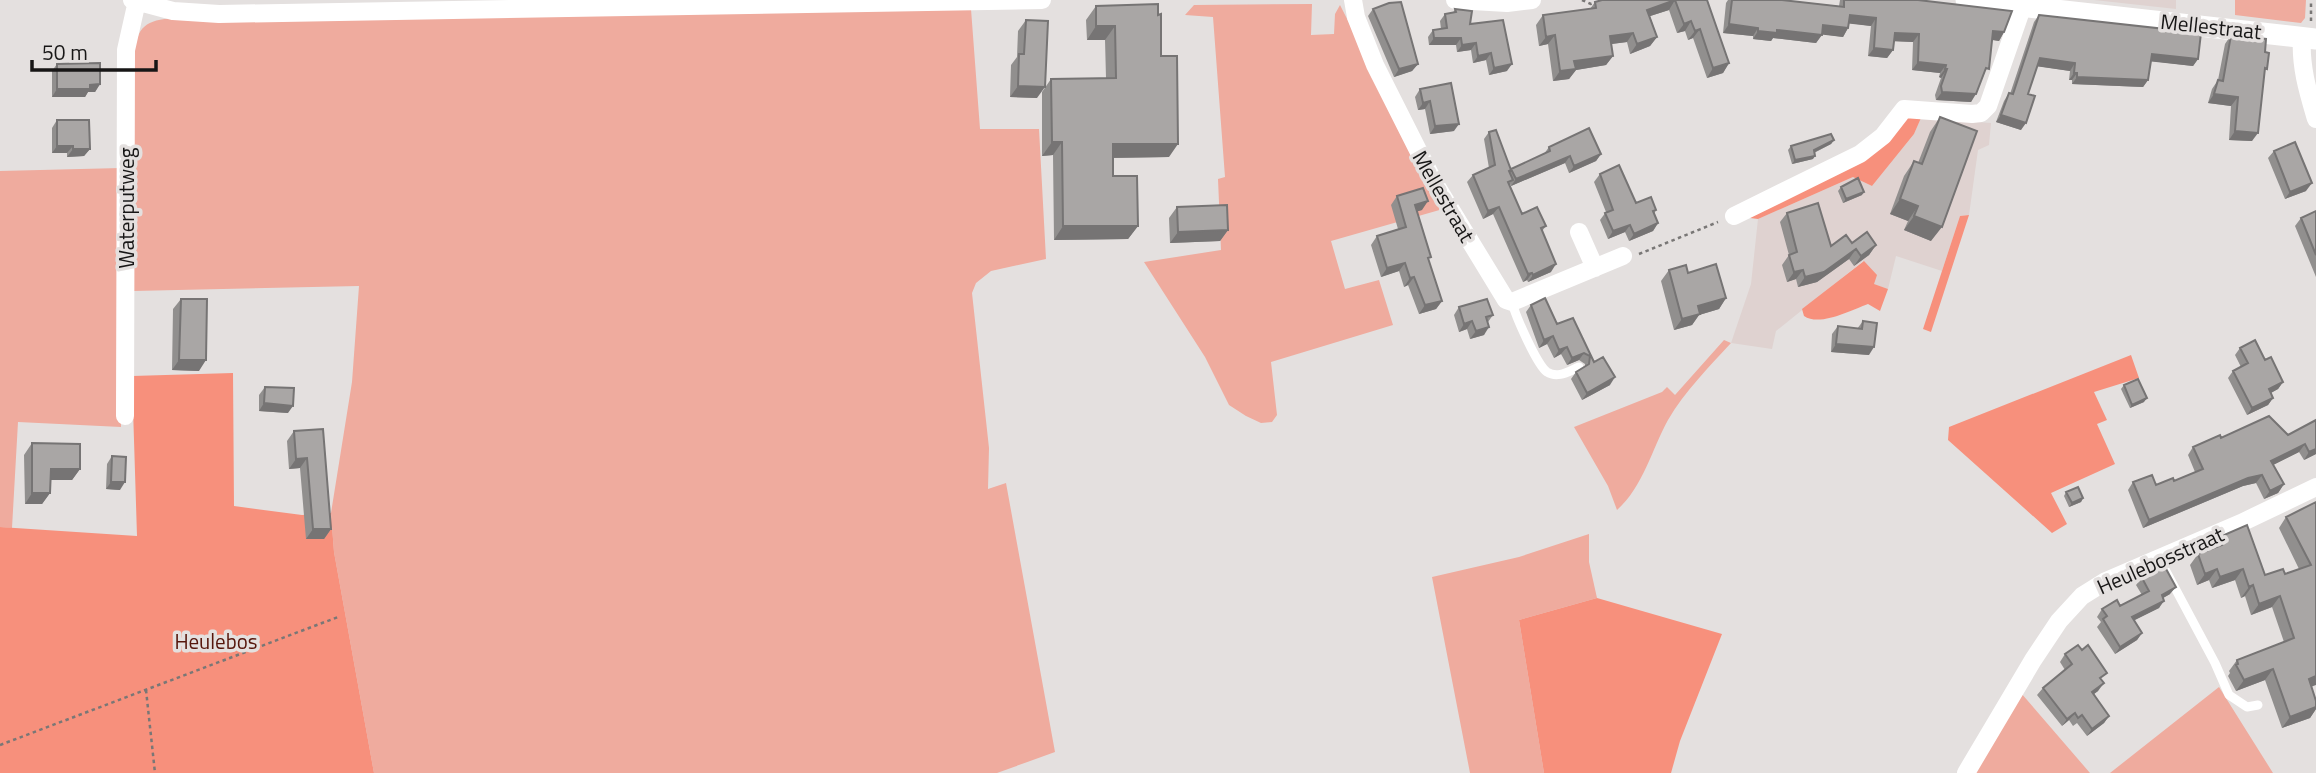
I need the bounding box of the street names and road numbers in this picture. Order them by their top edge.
street label: Mellestraat [2159,5,2264,47]
street label: Mellestraat [1405,144,1483,248]
street label: Waterputweg [110,147,142,268]
street label: Heulebosstraat [2091,517,2229,602]

